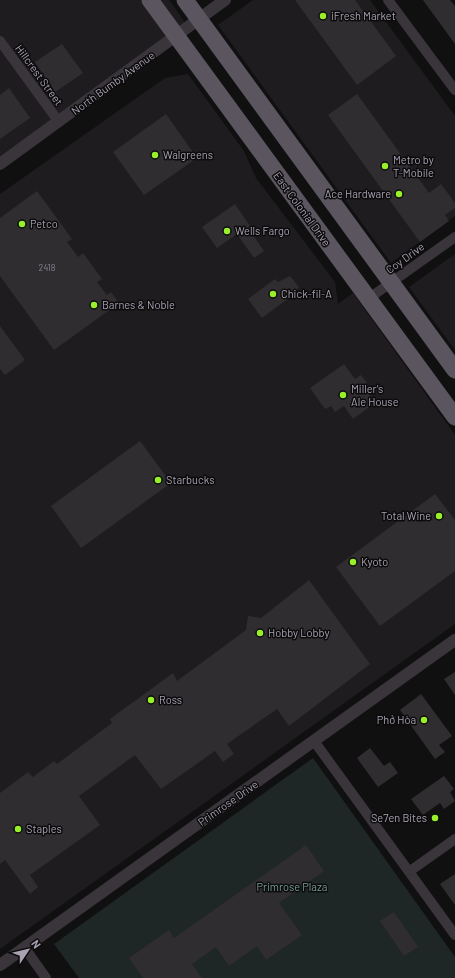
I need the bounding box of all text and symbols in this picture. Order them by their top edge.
place label: iFresh Market [331,9,396,22]
marker: iFresh Market [318,11,328,21]
street label: Hillcrest Street [13,42,66,108]
street label: North Bumby Avenue [69,48,157,117]
place label: Walgreens [163,148,213,161]
marker: Walgreens [150,150,160,160]
place label: Metro by T-Mobile [393,153,434,179]
marker: Metro by T-Mobile [380,161,390,171]
street label: East Colonial Drive [271,169,334,248]
place label: Ace Hardware [325,187,391,200]
marker: Ace Hardware [394,189,404,199]
place label: Petco [30,217,58,230]
marker: Petco [17,219,27,229]
place label: Wells Fargo [235,224,290,237]
marker: Wells Fargo [222,226,232,236]
street label: Coy Drive [383,239,427,276]
house number: 2418 [39,262,56,273]
place label: Chick-fil-A [281,287,332,300]
marker: Chick-fil-A [268,289,278,299]
place label: Barnes & Noble [102,298,175,311]
marker: Barnes & Noble [89,300,99,310]
place label: Miller's Ale House [351,382,399,408]
marker: Miller's Ale House [338,390,348,400]
place label: Starbucks [166,473,214,486]
marker: Starbucks [153,475,163,485]
place label: Total Wine [381,509,431,522]
marker: Total Wine [434,511,444,521]
place label: Kyoto [361,555,388,568]
marker: Kyoto [348,557,358,567]
place label: Hobby Lobby [268,626,330,639]
marker: Hobby Lobby [255,628,265,638]
place label: Ross [159,693,182,706]
marker: Ross [146,695,156,705]
place label: Phở Hòa [377,713,416,726]
marker: Phở Hòa [419,715,429,725]
street label: Primrose Drive [195,777,260,828]
place label: Se7en Bites [371,811,427,824]
marker: Se7en Bites [430,813,440,823]
place label: Staples [26,822,62,835]
marker: Staples [13,824,23,834]
park label: Primrose Plaza [257,880,327,893]
north arrow [8,930,48,970]
text: N [29,937,44,951]

